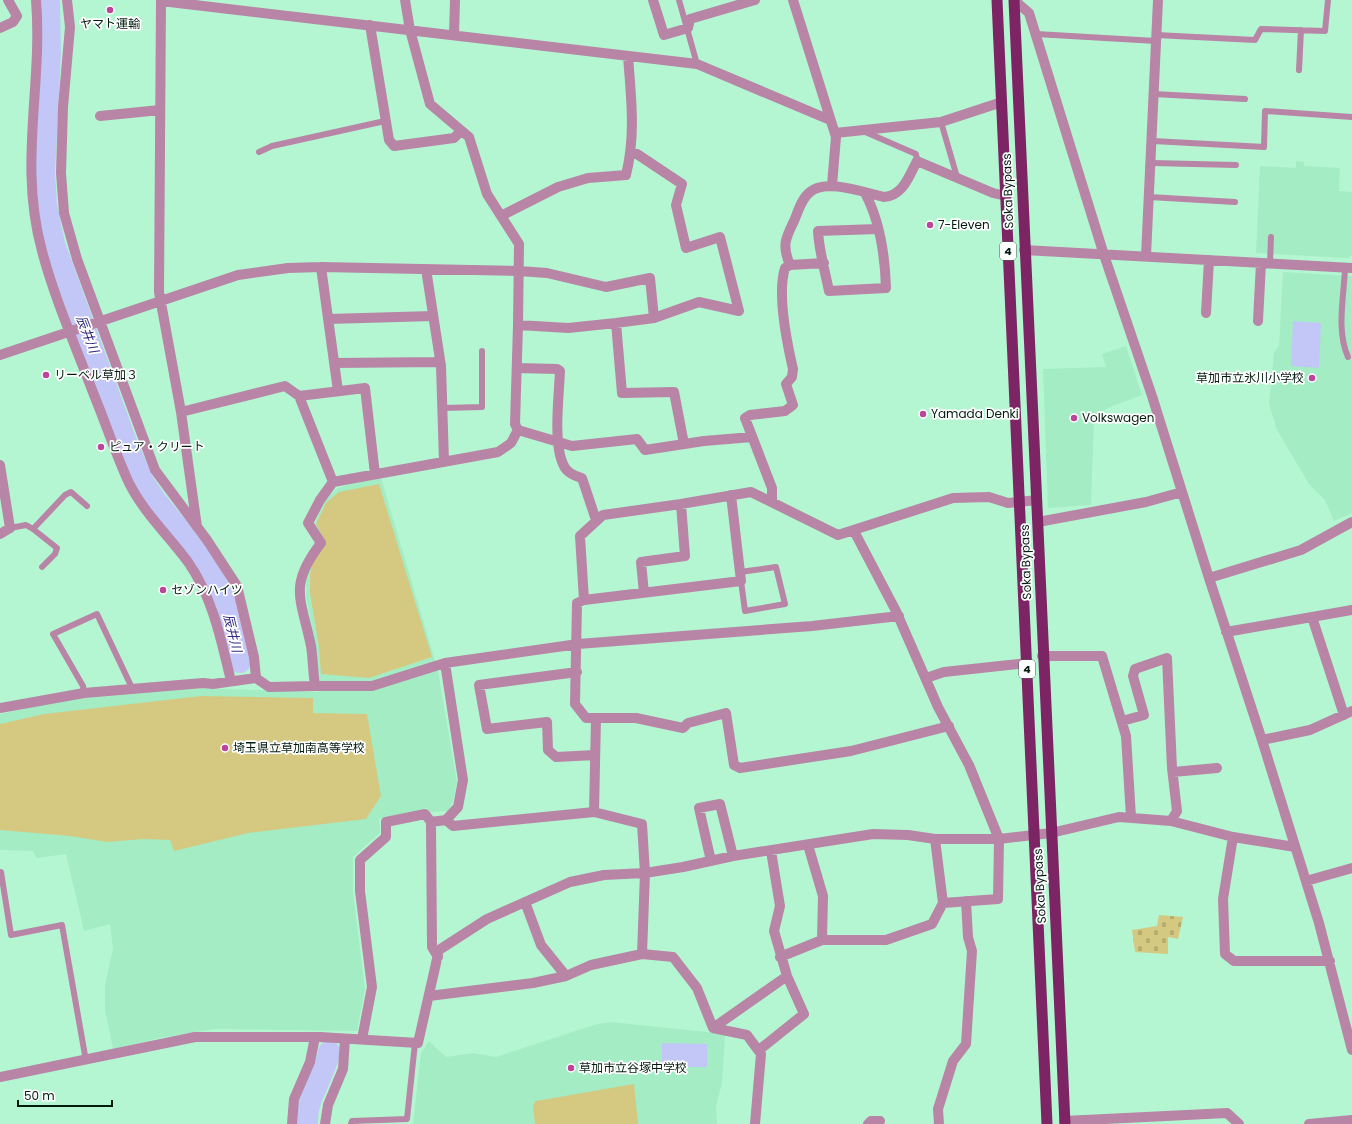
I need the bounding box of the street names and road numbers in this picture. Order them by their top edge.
street label: Soka Bypass [998,153,1017,229]
road number: 4 [1000,242,1016,260]
street label: Soka Bypass [1016,524,1035,600]
road number: 4 [1019,660,1035,678]
street label: Soka Bypass [1029,848,1050,924]

